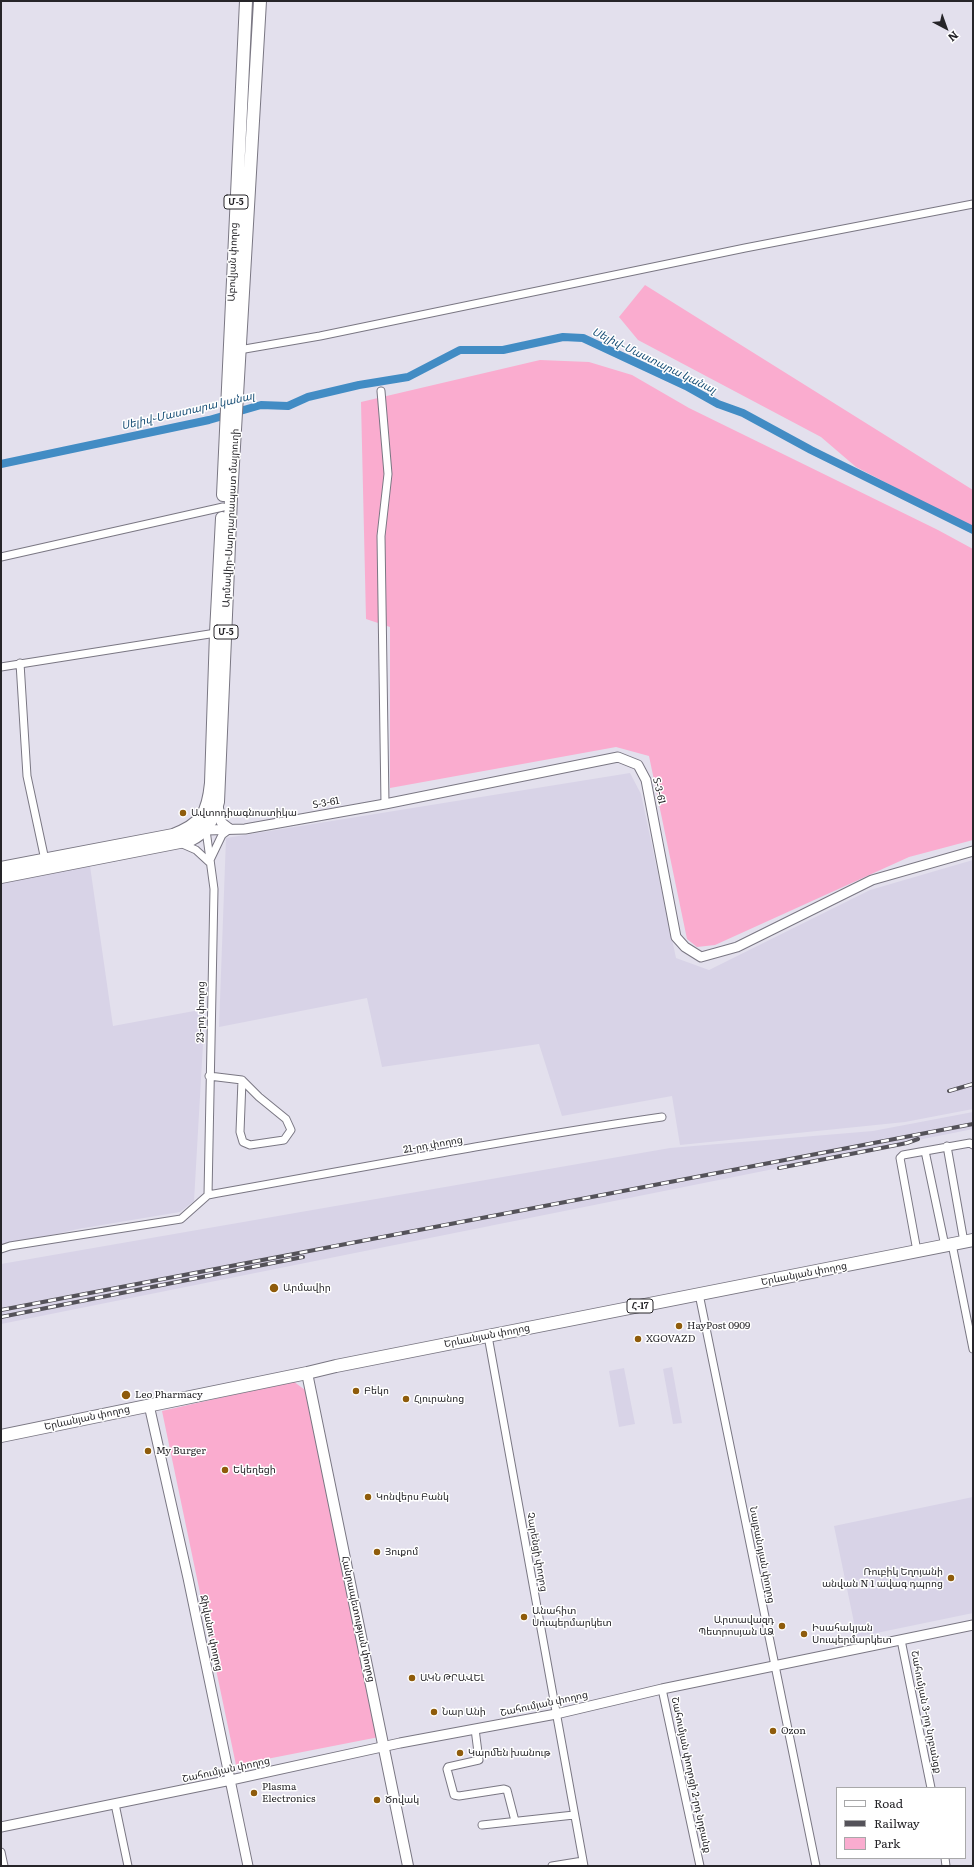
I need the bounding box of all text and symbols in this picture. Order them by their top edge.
north arrow [926,8,966,48]
text: N [945,28,963,46]
road number: Մ-5 [224,195,248,209]
street label: Աբովյան փողոց [226,222,240,302]
water label: Սելիվ֊Մաստարա կանալ [590,325,718,397]
water label: Սելիվ֊Մաստարա կանալ [120,389,256,433]
street label: Արմավիր-Սարդարապատ մայրուղի [220,428,242,608]
road number: Մ-5 [214,625,238,639]
street label: Տ-3-61 [650,776,668,806]
street label: Տ-3-61 [312,795,340,811]
place label: Ավտոդիագնոստիկա [191,807,297,819]
marker: Ավտոդիագնոստիկա [178,808,188,818]
street label: 23-րդ փողոց [194,981,208,1043]
street label: 21-րդ փողոց [402,1134,464,1156]
street label: Երևանյան փողոց [760,1260,848,1288]
marker: Արմավիր [268,1282,280,1294]
place label: Արմավիր [283,1282,331,1294]
road number: Հ-17 [627,1299,653,1313]
place label: HayPost 0909 [687,1320,750,1332]
marker: HayPost 0909 [674,1321,684,1331]
street label: Երևանյան փողոց [443,1322,531,1350]
place label: XGOVAZD [646,1333,695,1345]
marker: XGOVAZD [633,1334,643,1344]
place label: Բեկո [364,1385,389,1397]
marker: Բեկո [351,1386,361,1396]
marker: Leo Pharmacy [120,1389,132,1401]
place label: Leo Pharmacy [135,1389,203,1401]
place label: Հյուրանոց [414,1393,464,1405]
marker: Հյուրանոց [401,1394,411,1404]
street label: Երևանյան փողոց [43,1403,131,1433]
place label: My Burger [156,1445,206,1457]
marker: My Burger [143,1446,153,1456]
place label: Եկեղեցի [233,1464,276,1476]
marker: Եկեղեցի [220,1465,230,1475]
place label: Կոնվերս Բանկ [376,1491,449,1503]
marker: Կոնվերս Բանկ [363,1492,373,1502]
street label: Նալբանդյան փողոց [747,1506,777,1604]
street label: Չարենցի փողոց [524,1511,550,1593]
place label: Յուքոմ [385,1546,418,1558]
marker: Յուքոմ [372,1547,382,1557]
street label: Հանրապետության փողոց [339,1555,377,1683]
place label: Ռուբիկ Եղոյանի անվան N 1 ավագ դպրոց [822,1566,943,1590]
marker: Ռուբիկ Եղոյանի անվան N 1 ավագ դպրոց [946,1573,956,1583]
street label: Ջիվանու փողոց [197,1594,225,1672]
place label: Անահիտ Սուպերմարկետ [532,1605,612,1628]
marker: Անահիտ Սուպերմարկետ [519,1612,529,1622]
place label: Արտավազդ Պետրոսյան ԱՁ [698,1614,774,1638]
marker: Արտավազդ Պետրոսյան ԱՁ [777,1621,787,1631]
place label: Իսահակյան Սուպերմարկետ [812,1622,892,1646]
marker: Իսահակյան Սուպերմարկետ [799,1629,809,1639]
street label: Շահումյան 3-րդ նրբանցք [908,1650,944,1774]
place label: ԱԿՆ ԹՐԱՎԵԼ [420,1672,485,1684]
marker: ԱԿՆ ԹՐԱՎԵԼ [407,1673,417,1683]
street label: Շահումյան փողոց [499,1689,589,1719]
street label: Շահումյան փողոցի 2-րդ նրբանք [669,1696,713,1854]
place label: Նար Անի [442,1706,486,1718]
marker: Նար Անի [429,1707,439,1717]
place label: Ozon [781,1725,806,1737]
marker: Ozon [768,1726,778,1736]
place label: Կարմեն խանութ [468,1747,551,1759]
marker: Կարմեն խանութ [455,1748,465,1758]
street label: Շահումյան փողոց [181,1755,271,1785]
place label: Plasma Electronics [262,1781,315,1804]
legend [836,1787,966,1859]
marker: Plasma Electronics [249,1788,259,1798]
place label: Ծովակ [385,1794,419,1806]
text: Road [874,1794,903,1812]
marker: Ծովակ [372,1795,382,1805]
text: Railway [874,1814,920,1832]
text: Park [874,1834,900,1852]

